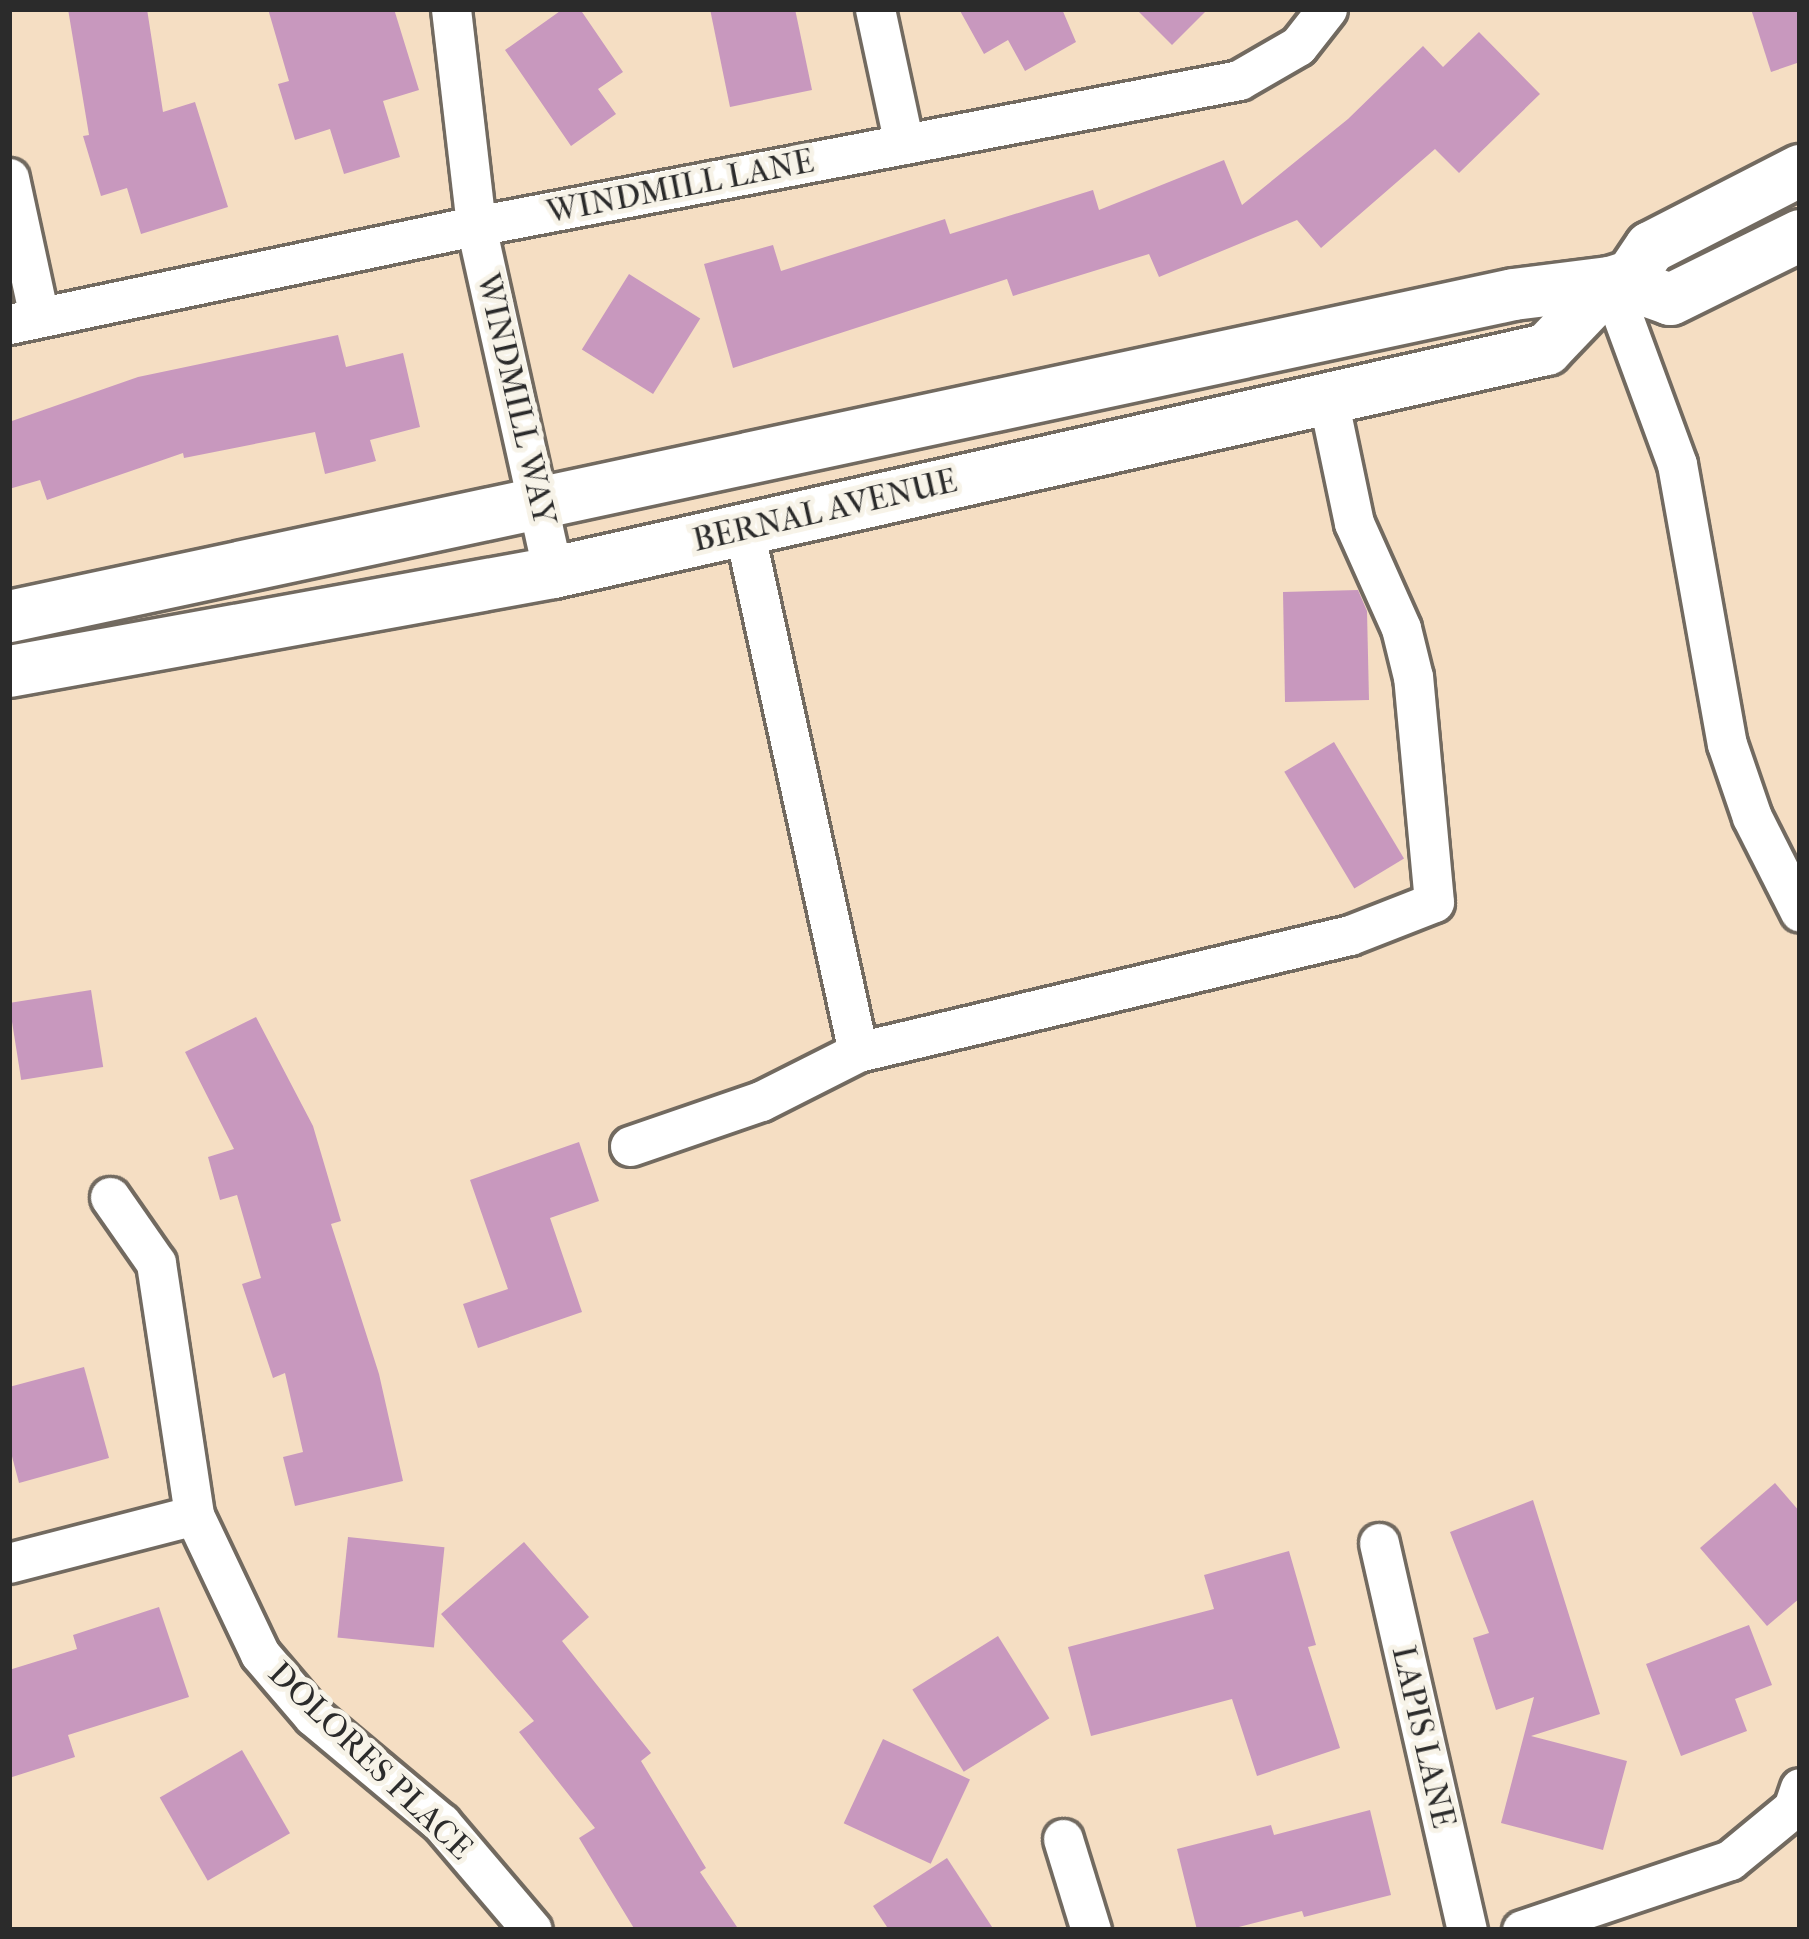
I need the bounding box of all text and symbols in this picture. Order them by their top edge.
street label: WINDMILL LANE [543,142,817,232]
street label: WINDMILL WAY [468,269,564,529]
street label: BERNAL AVENUE [689,461,961,561]
street label: LAPIS LANE [1383,1642,1463,1832]
street label: DOLORES PLACE [260,1654,480,1868]

